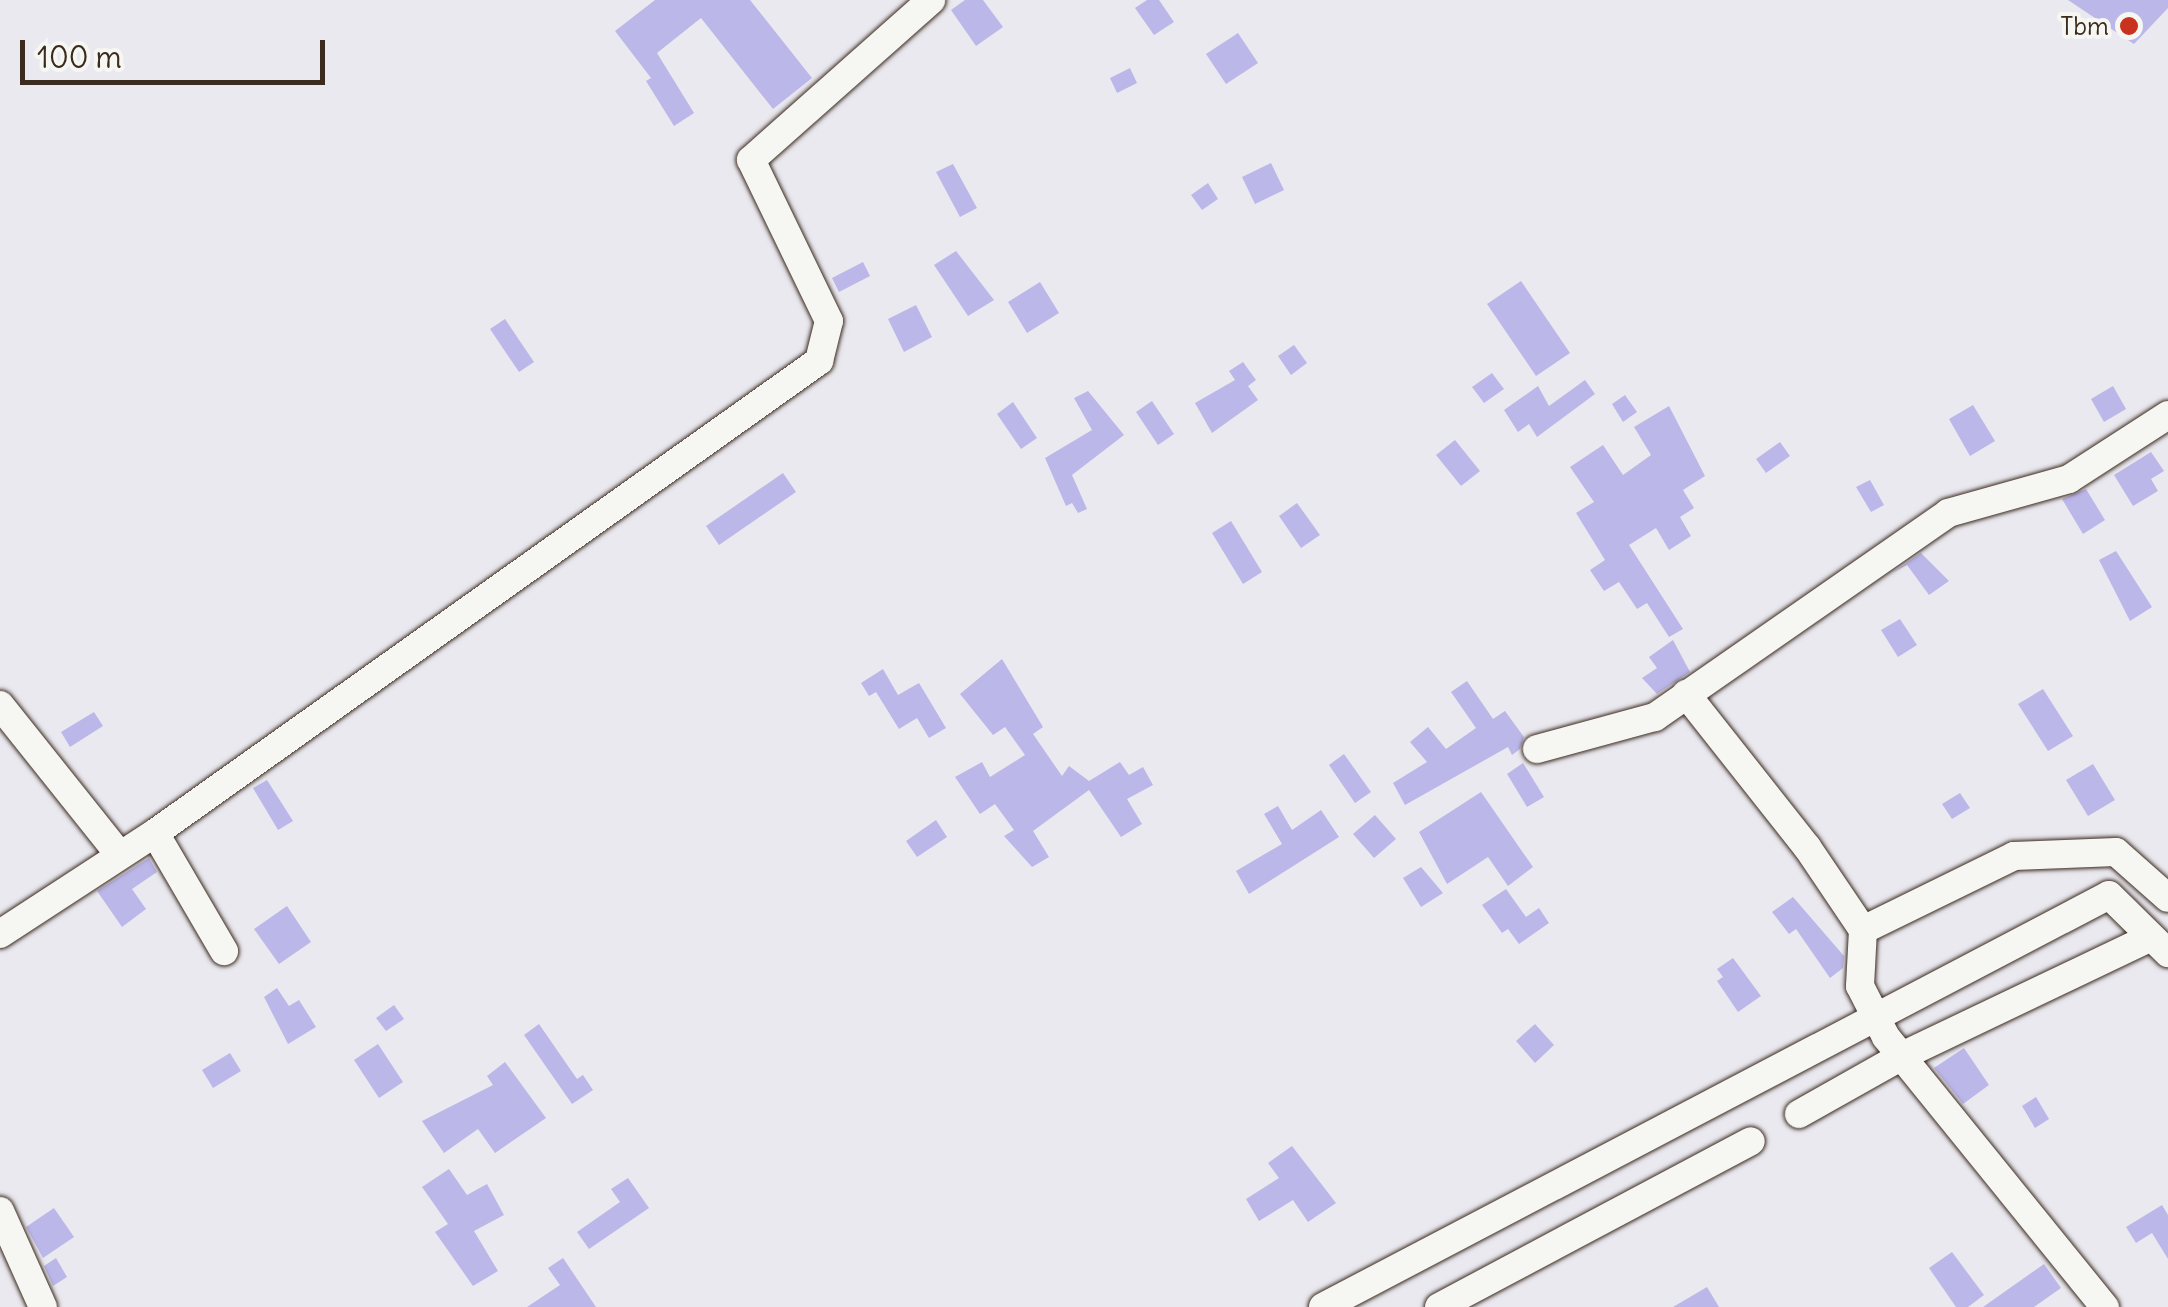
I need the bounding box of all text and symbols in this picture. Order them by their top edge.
place label: Tbm [2060,11,2109,41]
marker: Tbm [2118,15,2140,37]
scale bar [25,20,330,82]
text: 100 m [37,38,122,76]

